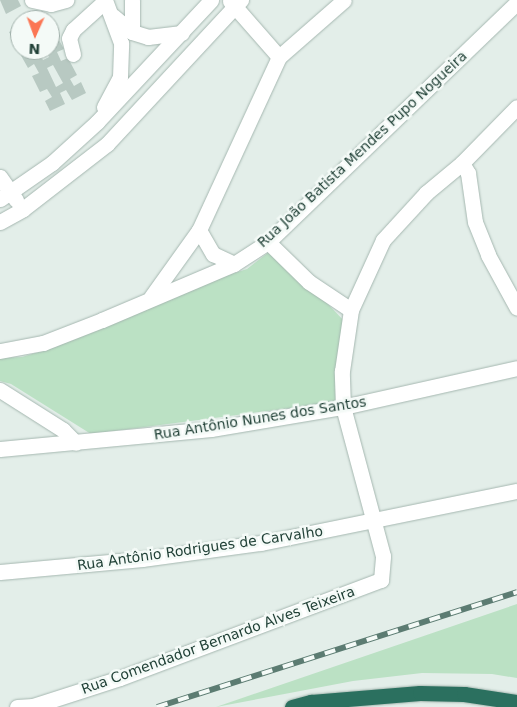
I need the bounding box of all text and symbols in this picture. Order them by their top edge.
north arrow [10,10,60,60]
text: N [28,41,41,57]
street label: Rua João Batista Mendes Pupo Nogueira [254,47,470,251]
street label: Rua Antônio Nunes dos Santos [153,393,367,443]
street label: Rua Antônio Rodrigues de Carvalho [76,522,324,574]
street label: Rua Comendador Bernardo Alves Teixeira [79,583,357,697]

